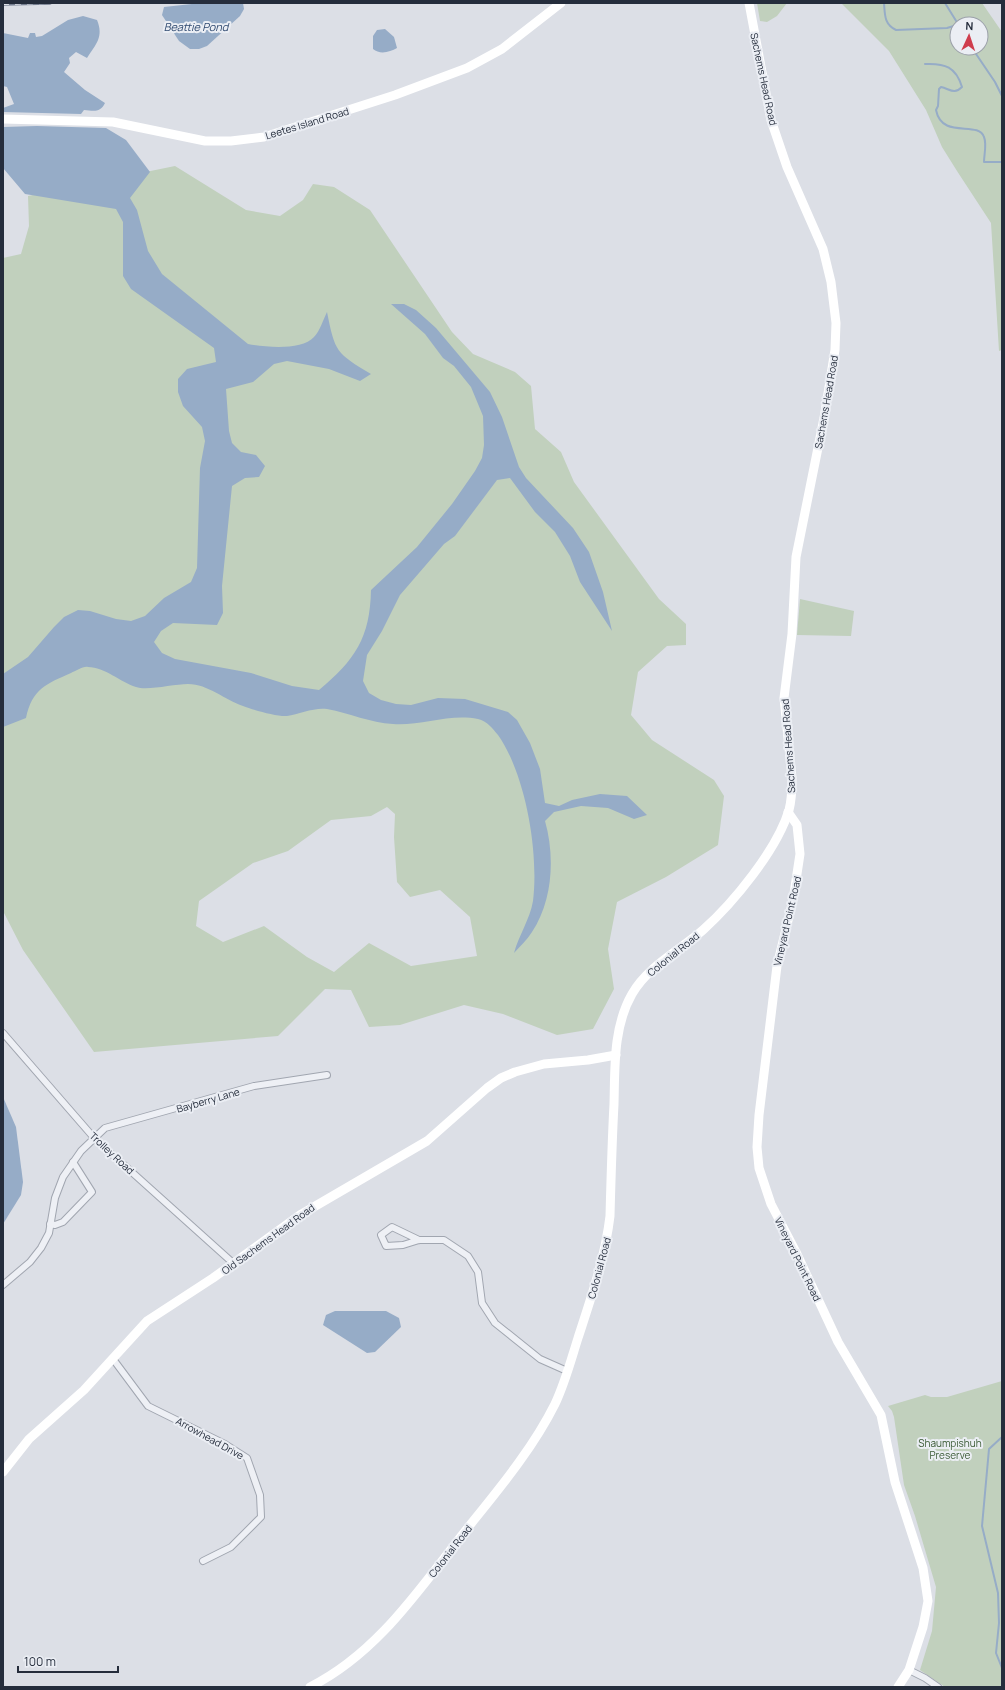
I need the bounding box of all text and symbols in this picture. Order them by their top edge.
north arrow [949,16,989,56]
text: N [965,18,974,33]
water label: Beattie Pond [164,19,230,34]
street label: Sachems Head Road [747,31,781,127]
street label: Leetes Island Road [263,104,351,142]
street label: Sachems Head Road [811,354,841,450]
street label: Sachems Head Road [778,698,798,794]
street label: Vineyard Point Road [770,875,804,967]
street label: Colonial Road [644,929,702,979]
street label: Bayberry Lane [175,1084,241,1116]
street label: Trolley Road [87,1129,137,1177]
street label: Old Sachems Head Road [219,1200,317,1278]
street label: Vineyard Point Road [772,1215,824,1303]
street label: Colonial Road [584,1236,614,1300]
street label: Arrowhead Drive [174,1414,246,1462]
park label: Shaumpishuh Preserve [918,1436,982,1462]
street label: Colonial Road [425,1522,475,1580]
scale bar [18,1648,118,1674]
text: 100 m [24,1653,56,1670]

